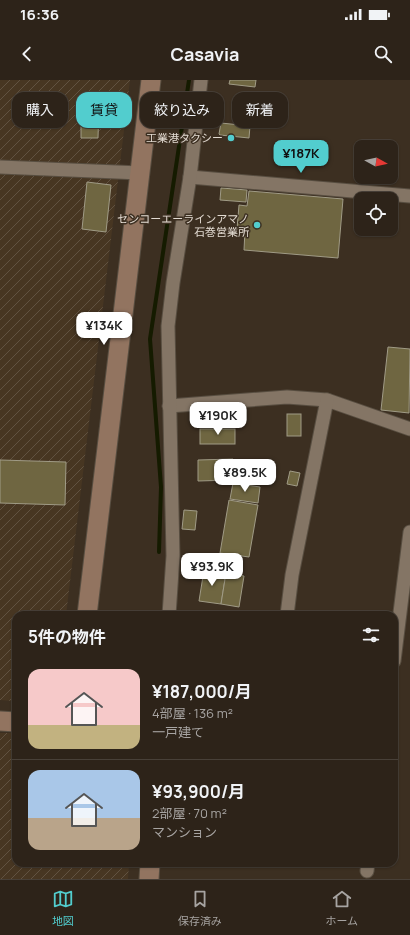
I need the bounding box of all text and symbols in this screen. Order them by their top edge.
text: 16:36 [20,4,59,25]
text: Casavia [171,42,239,66]
icon: back [16,43,38,65]
icon: search [372,43,394,65]
chip: 購入 [12,92,68,128]
chip: 賃貸 [76,92,132,128]
chip: 絞り込み [140,92,224,128]
chip: 新着 [232,92,288,128]
place label: 工業港タクシー [146,130,223,145]
marker: 工業港タクシー [226,133,236,143]
pin: ¥187K [273,140,329,174]
north arrow [354,140,398,184]
map controls [354,140,398,236]
text: ¥187K [283,144,319,162]
button: locate [354,192,398,236]
place label: センコーエーラインアマノ 石巻営業所 [117,211,250,239]
marker: センコーエーラインアマノ 石巻営業所 [252,220,262,230]
pin: ¥134K [76,312,132,346]
text: ¥134K [85,316,123,334]
pin: ¥190K [190,402,246,436]
text: ¥190K [199,406,237,424]
pin: ¥89.5K [212,459,278,493]
text: ¥89.5K [223,463,267,481]
pin: ¥93.9K [179,553,245,587]
text: ¥93.9K [190,557,234,575]
icon: filters [360,624,382,646]
text: 5件の物件 [28,625,106,648]
text: ¥187,000/月 [152,680,252,703]
icon: home [60,685,108,733]
text: 4部屋 · 136 m² [152,704,233,722]
text: 一戸建て [152,723,204,741]
text: ¥93,900/月 [152,780,245,803]
icon: home [60,786,108,834]
text: 2部屋 · 70 m² [152,804,227,822]
text: マンション [152,823,217,841]
tab: 地図 [52,888,74,928]
tab: 保存済み [178,888,222,928]
tab: ホーム [325,888,358,928]

